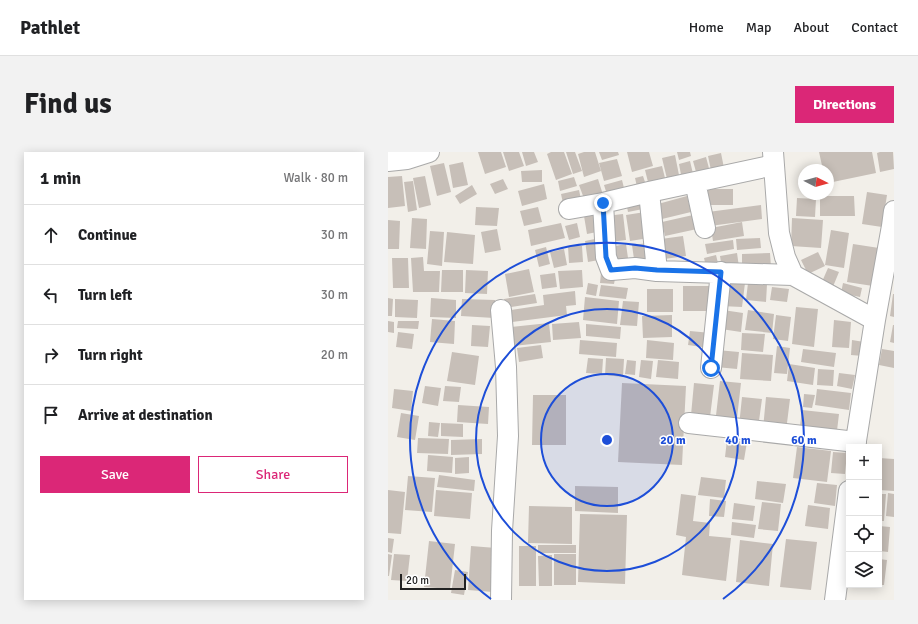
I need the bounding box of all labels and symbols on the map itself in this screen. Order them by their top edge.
north arrow [798,164,834,200]
route end [594,194,612,212]
route start [702,359,720,377]
centre of rings [600,433,614,447]
text: 20 m [660,433,686,448]
text: 40 m [725,433,751,448]
text: 60 m [791,433,817,448]
scale bar [400,572,466,591]

